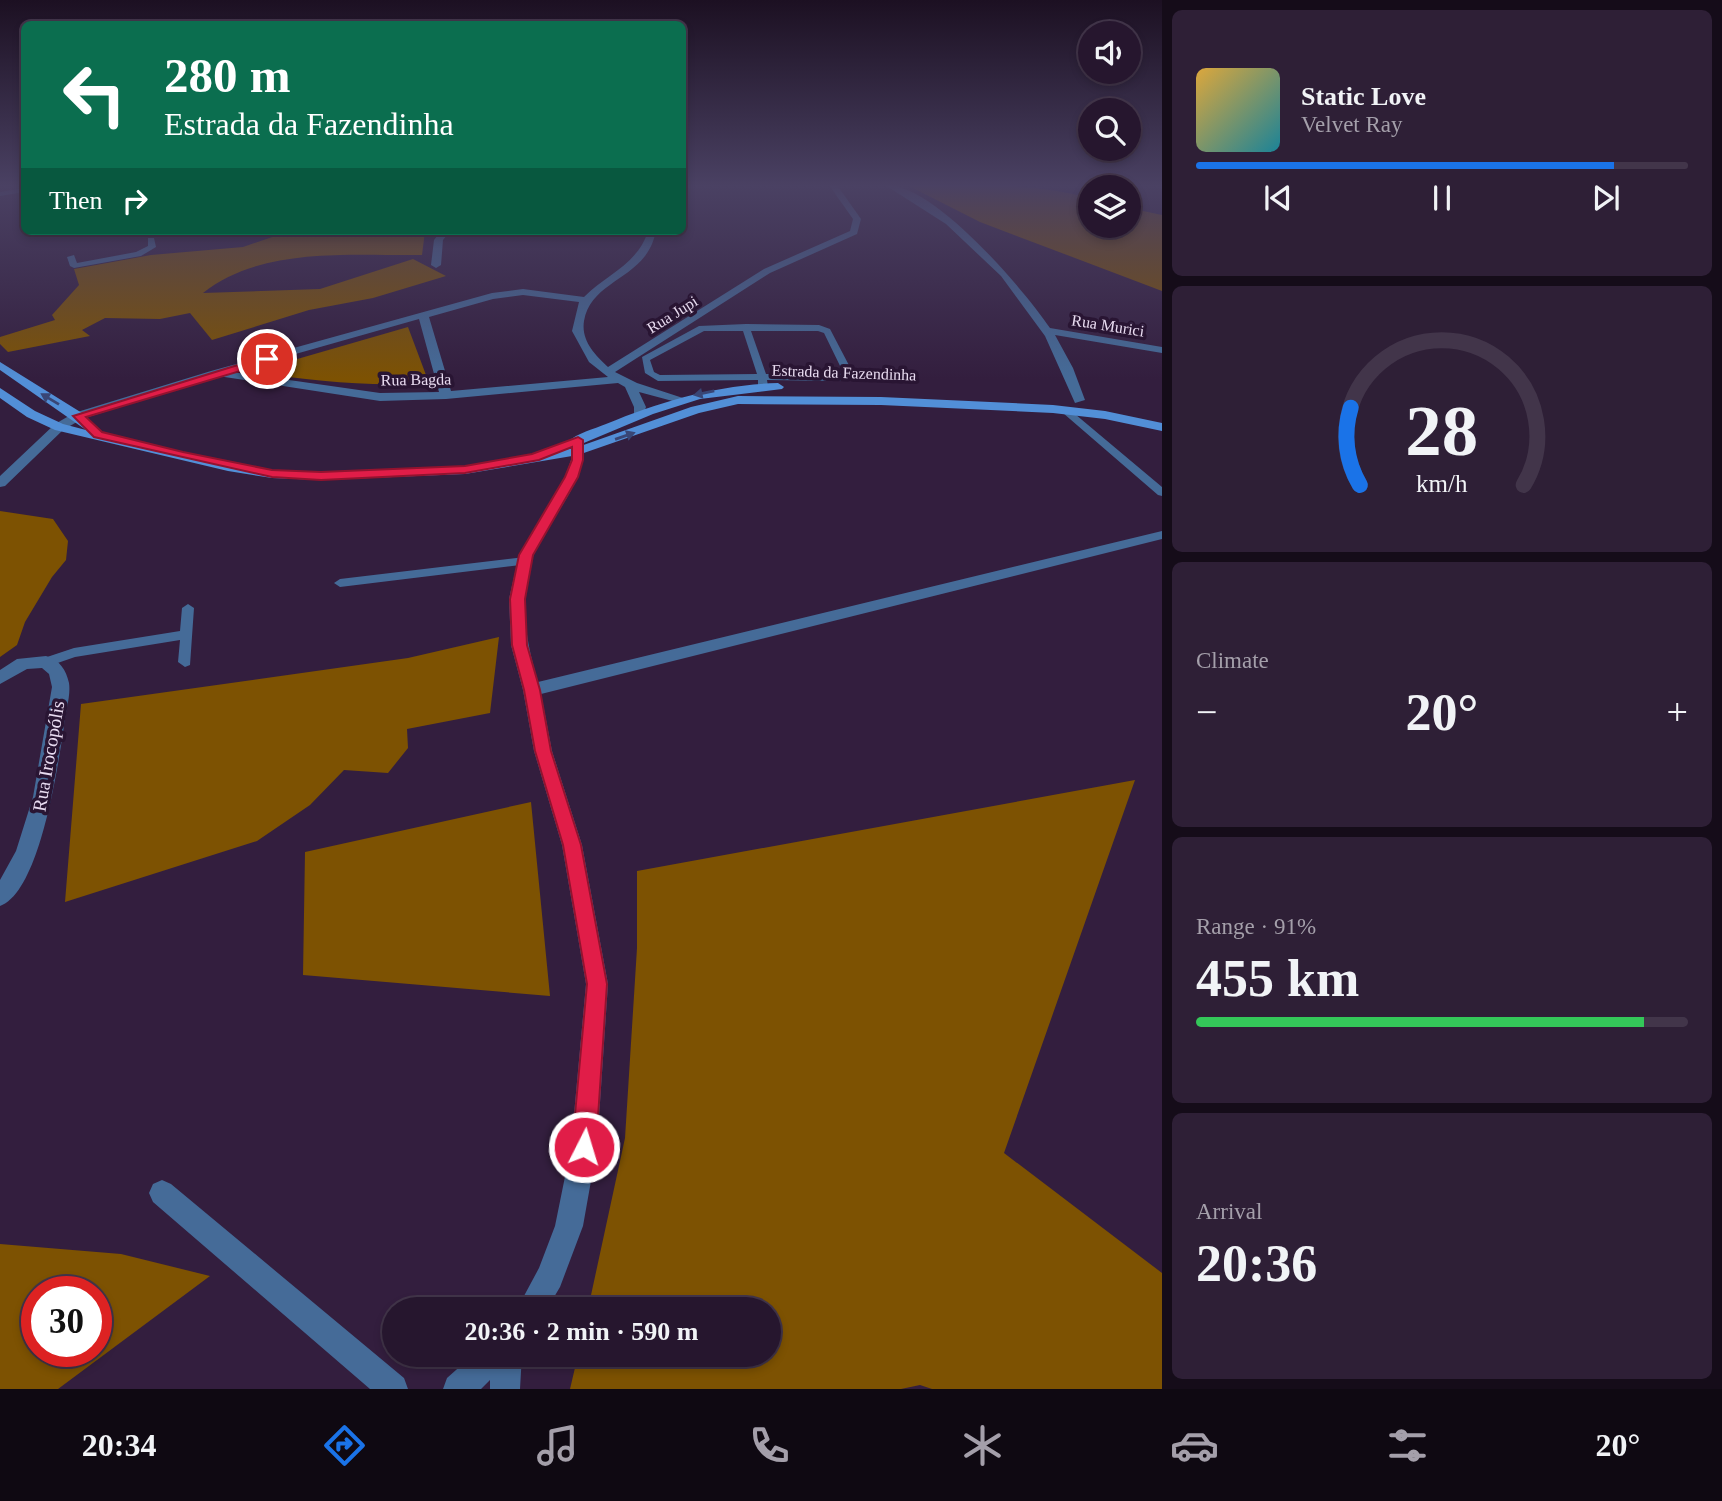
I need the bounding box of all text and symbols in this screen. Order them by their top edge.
map controls [1078,21,1141,238]
button: sound [1078,21,1141,84]
text: 280 m [164,48,291,103]
icon: left [49,49,140,140]
text: Static Love [1301,82,1426,111]
button: search [1078,98,1141,161]
text: Estrada da Fazendinha [164,106,454,142]
text: Velvet Ray [1301,112,1403,137]
button: layers [1078,175,1141,238]
icon: previous [1259,179,1297,217]
icon: pause [1423,179,1461,217]
icon: next [1587,179,1625,217]
icon: right [116,182,154,220]
text: Then [49,186,102,215]
street label: Rua Jupi [644,292,702,337]
street label: Rua Murici [1070,311,1146,340]
pin [237,329,297,389]
icon: arrive [248,340,286,378]
street label: Estrada da Fazendinha [771,361,917,384]
street label: Rua Bagda [381,370,451,390]
one-way arrow [693,387,715,398]
text: 28 [1406,390,1478,471]
one-way arrow [40,393,59,405]
one-way arrow [614,430,635,441]
text: km/h [1416,469,1468,496]
text: Climate [1196,648,1269,673]
text: 20° [1406,684,1478,741]
text: − [1196,691,1217,733]
text: + [1667,691,1688,733]
street label: Rua Irocopólis [28,699,69,813]
text: Range · 91% [1196,914,1316,939]
text: 455 km [1196,950,1359,1007]
position arrow [547,1110,621,1184]
text: Arrival [1196,1199,1262,1224]
text: 20:36 [1196,1235,1317,1292]
speed limit sign: 30 [21,1276,112,1367]
text: 20:36 · 2 min · 590 m [465,1317,699,1346]
icon: directions [320,1421,369,1470]
icon: music [533,1421,582,1470]
icon: phone [745,1421,794,1470]
icon: climate [958,1421,1007,1470]
icon: car [1170,1421,1219,1470]
icon: filters [1383,1421,1432,1470]
text: 20:34 [82,1427,156,1463]
text: 20° [1595,1427,1640,1463]

